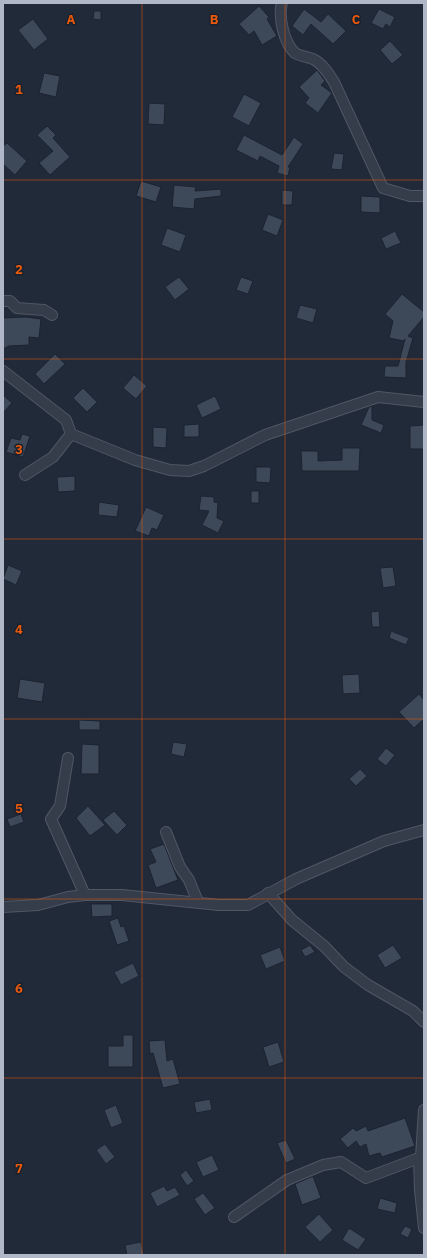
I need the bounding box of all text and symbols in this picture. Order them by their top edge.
text: A [67,11,76,28]
text: B [210,11,219,28]
text: C [352,11,361,28]
text: 1 [15,81,23,98]
text: 2 [15,261,23,278]
text: 3 [15,441,23,458]
text: 4 [15,621,23,638]
text: 5 [15,800,23,817]
text: 6 [15,980,23,997]
text: 7 [15,1160,23,1177]

